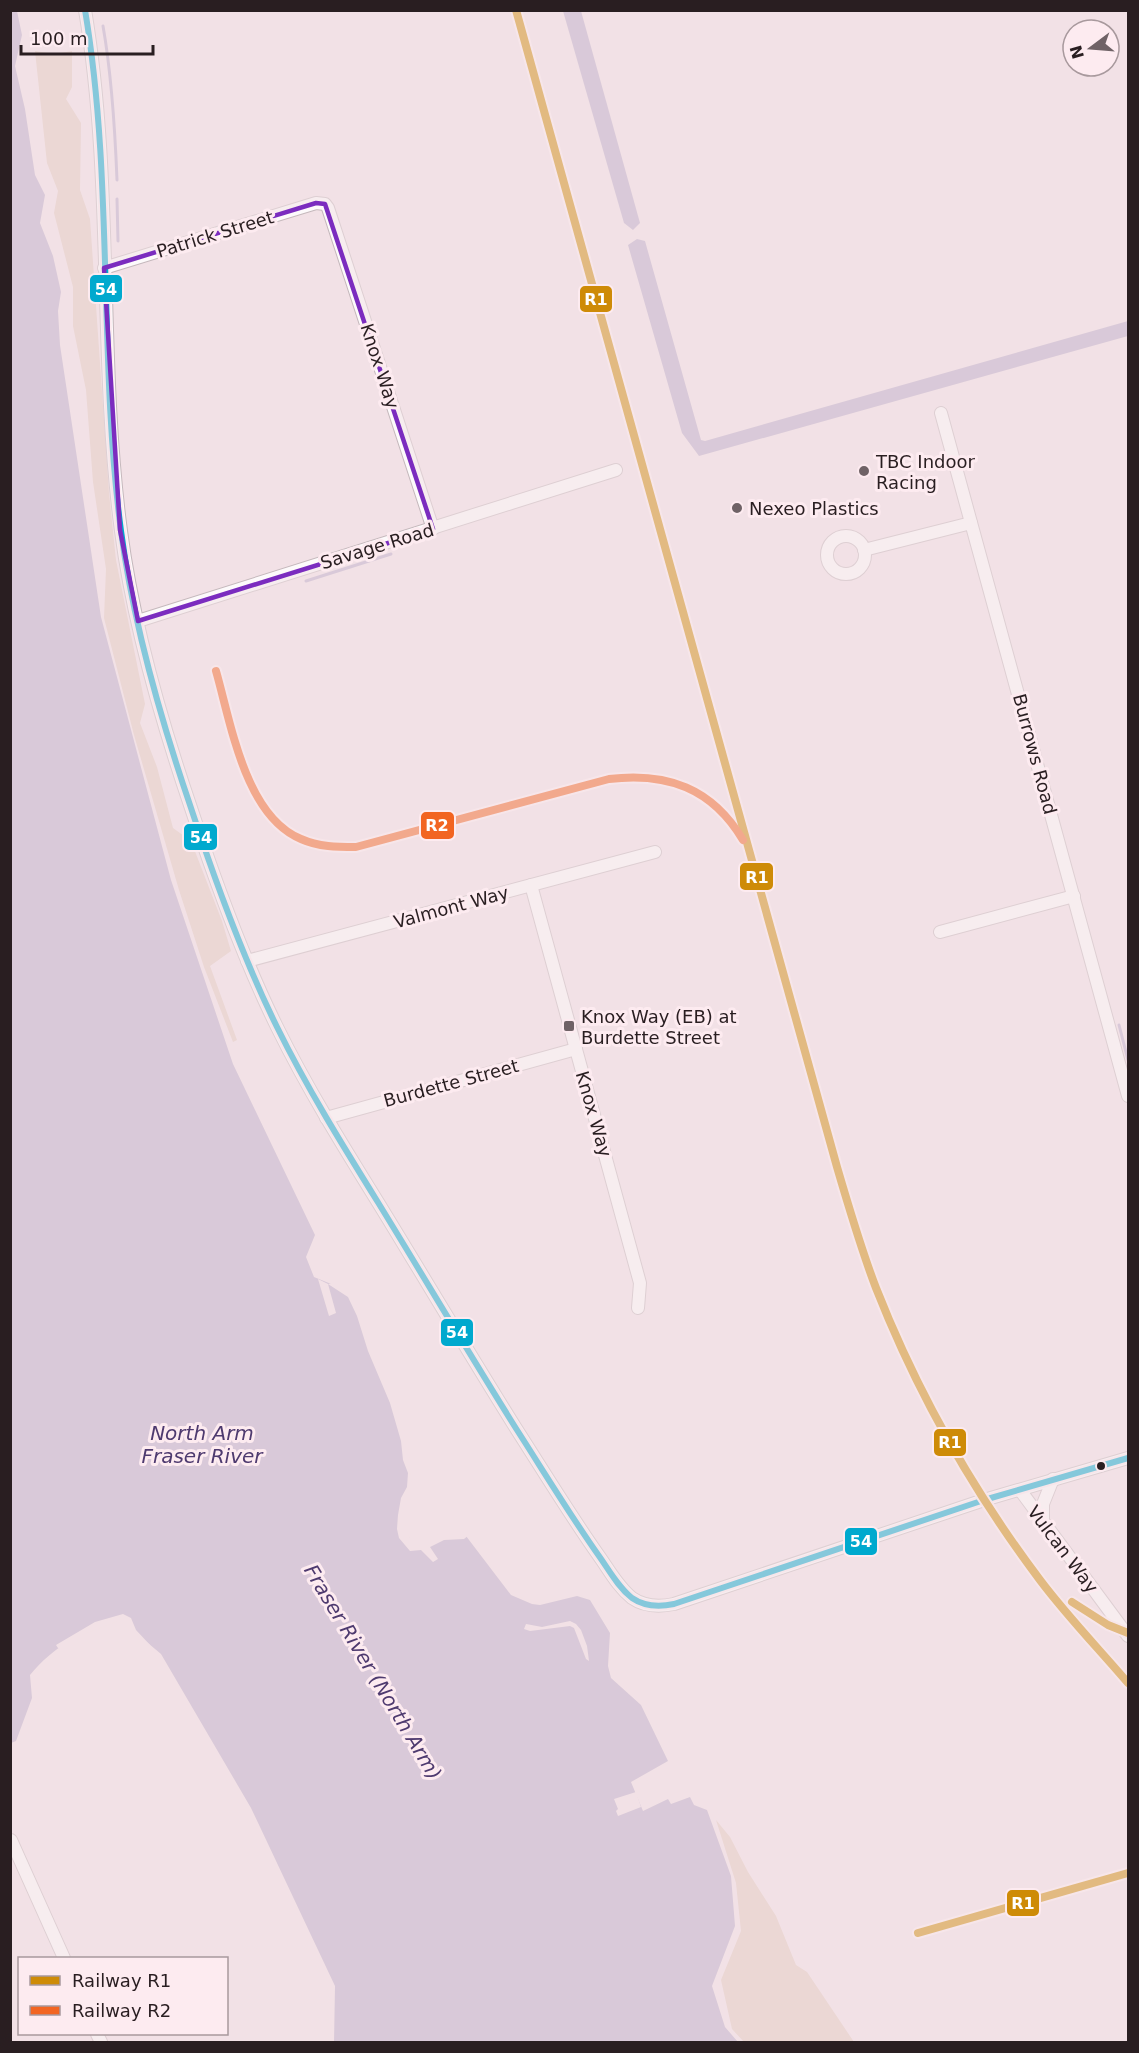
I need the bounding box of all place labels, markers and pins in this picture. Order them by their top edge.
place label: TBC Indoor Racing [875,451,975,493]
marker: TBC Indoor Racing [857,464,871,478]
place label: Nexeo Plastics [749,498,879,519]
marker: Nexeo Plastics [730,501,744,515]
place label: Knox Way (EB) at Burdette Street [581,1006,737,1048]
marker: Knox Way (EB) at Burdette Street [562,1019,576,1033]
unlabelled marker [1095,1460,1107,1472]

